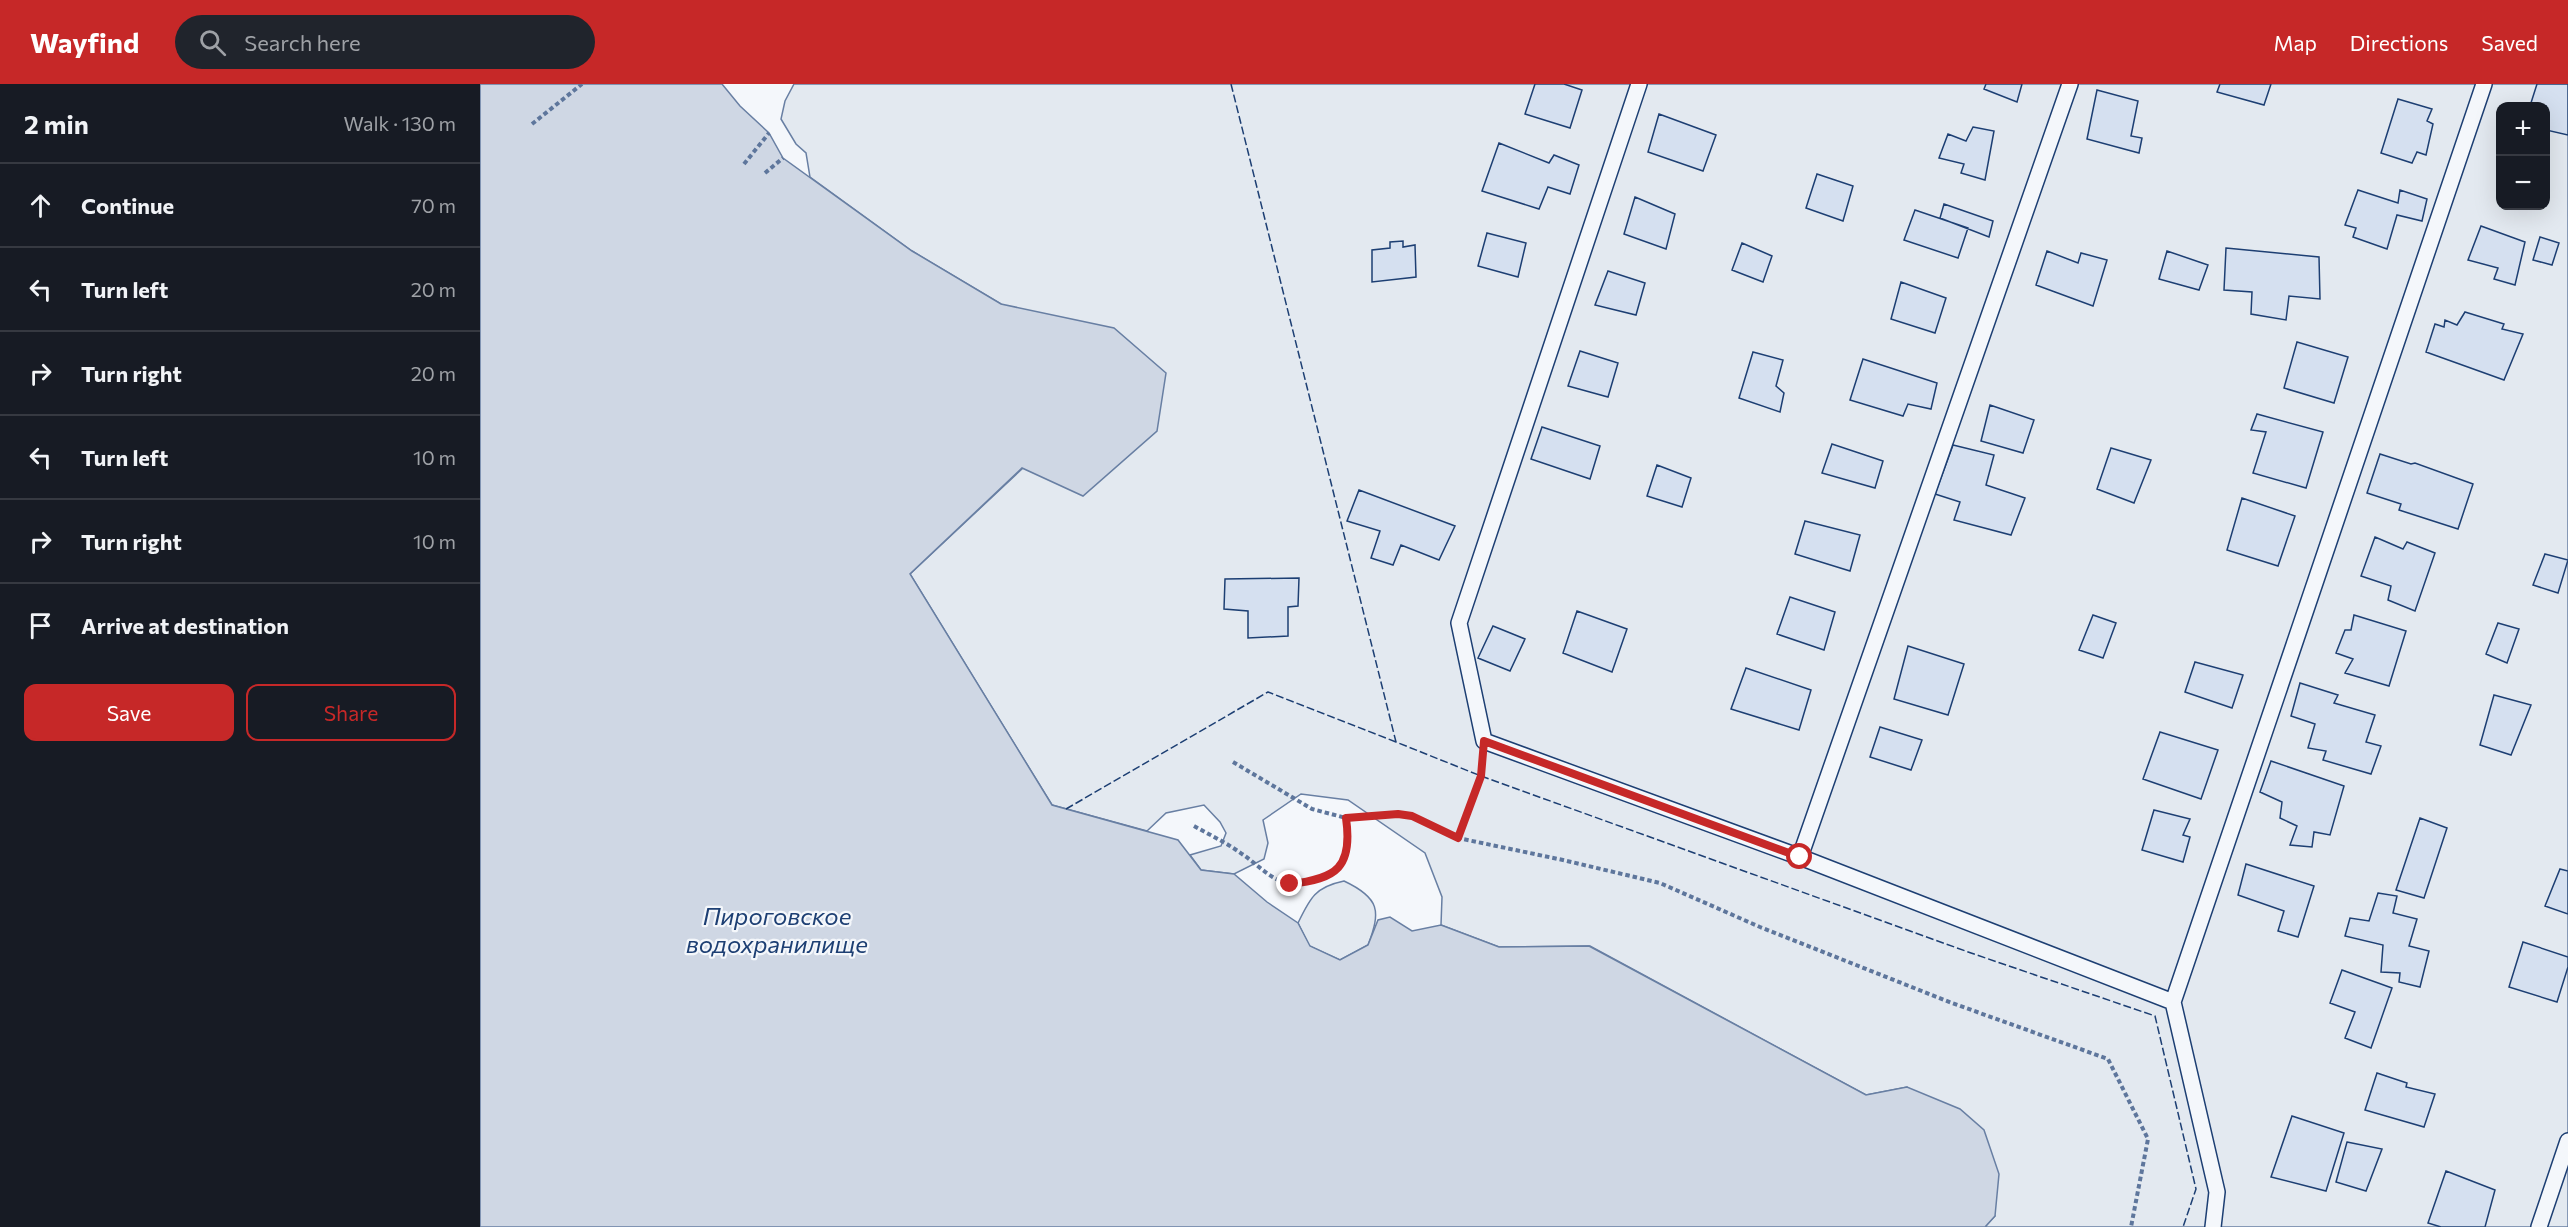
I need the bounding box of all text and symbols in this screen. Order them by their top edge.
search box [175,15,595,69]
text: Wayfind [30,25,139,59]
icon: search [196,26,229,59]
text: Search here [244,29,361,56]
text: Map [2274,30,2317,55]
text: Directions [2350,30,2448,55]
text: Saved [2481,30,2538,55]
map controls [2496,102,2550,210]
button: + [2496,102,2550,156]
text: 2 min [24,108,89,139]
text: Walk · 130 m [344,111,456,135]
button: − [2496,156,2550,210]
icon: ahead [24,189,57,222]
text: Continue [81,192,174,219]
text: 70 m [411,193,456,217]
icon: left [24,273,57,306]
text: Turn left [81,276,168,303]
text: 20 m [411,277,456,301]
icon: right [24,357,57,390]
text: Turn right [81,360,182,387]
text: 20 m [411,361,456,385]
icon: left [24,441,57,474]
text: Turn left [81,444,168,471]
text: 10 m [413,445,456,469]
icon: right [24,525,57,558]
text: Turn right [81,528,182,555]
text: 10 m [413,529,456,553]
icon: arrive [24,609,57,642]
text: Arrive at destination [81,612,289,639]
button: Save [24,684,234,741]
button: Share [246,684,456,741]
route start [1786,843,1812,869]
route end [1276,870,1302,896]
water label: Пироговское водохранилище [686,901,868,958]

